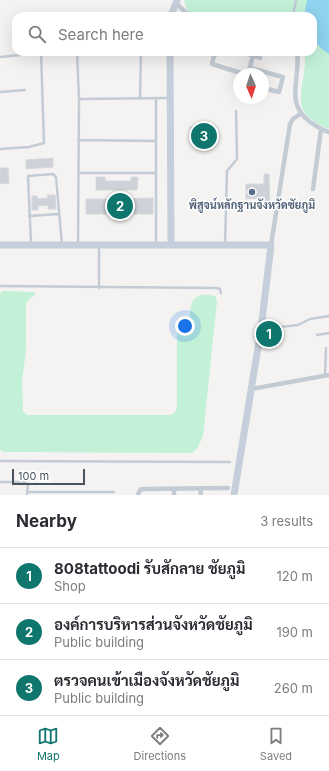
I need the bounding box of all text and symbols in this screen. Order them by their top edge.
search box [12,12,317,56]
icon: search [26,23,48,45]
text: Search here [58,25,144,44]
north arrow [233,68,269,104]
pin: 3 [191,121,217,151]
marker: พิสูจน์หลักฐานจังหวัดชัยภูมิ [247,187,257,197]
pin: 2 [107,191,133,221]
place label: พิสูจน์หลักฐานจังหวัดชัยภูมิ [189,197,315,213]
your location [175,316,195,336]
pin: 1 [256,319,282,349]
scale bar [12,467,85,486]
text: 100 m [18,469,49,483]
text: Nearby [16,511,77,531]
text: 3 results [260,513,313,529]
text: 808tattoodi รับสักลาย ชัยภูมิ [54,559,245,578]
text: 1 [26,568,32,584]
text: 120 m [277,568,313,584]
text: Shop [54,578,86,594]
text: องค์การบริหารส่วนจังหวัดชัยภูมิ [54,615,253,634]
text: 2 [25,624,33,640]
text: 190 m [276,624,313,640]
text: Public building [54,634,144,650]
text: ตรวจคนเข้าเมืองจังหวัดชัยภูมิ [54,671,239,690]
text: 3 [25,680,33,696]
text: 260 m [274,680,313,696]
text: Public building [54,690,144,706]
tab: Map [37,725,60,763]
tab: Directions [134,725,186,763]
tab: Saved [260,725,292,763]

